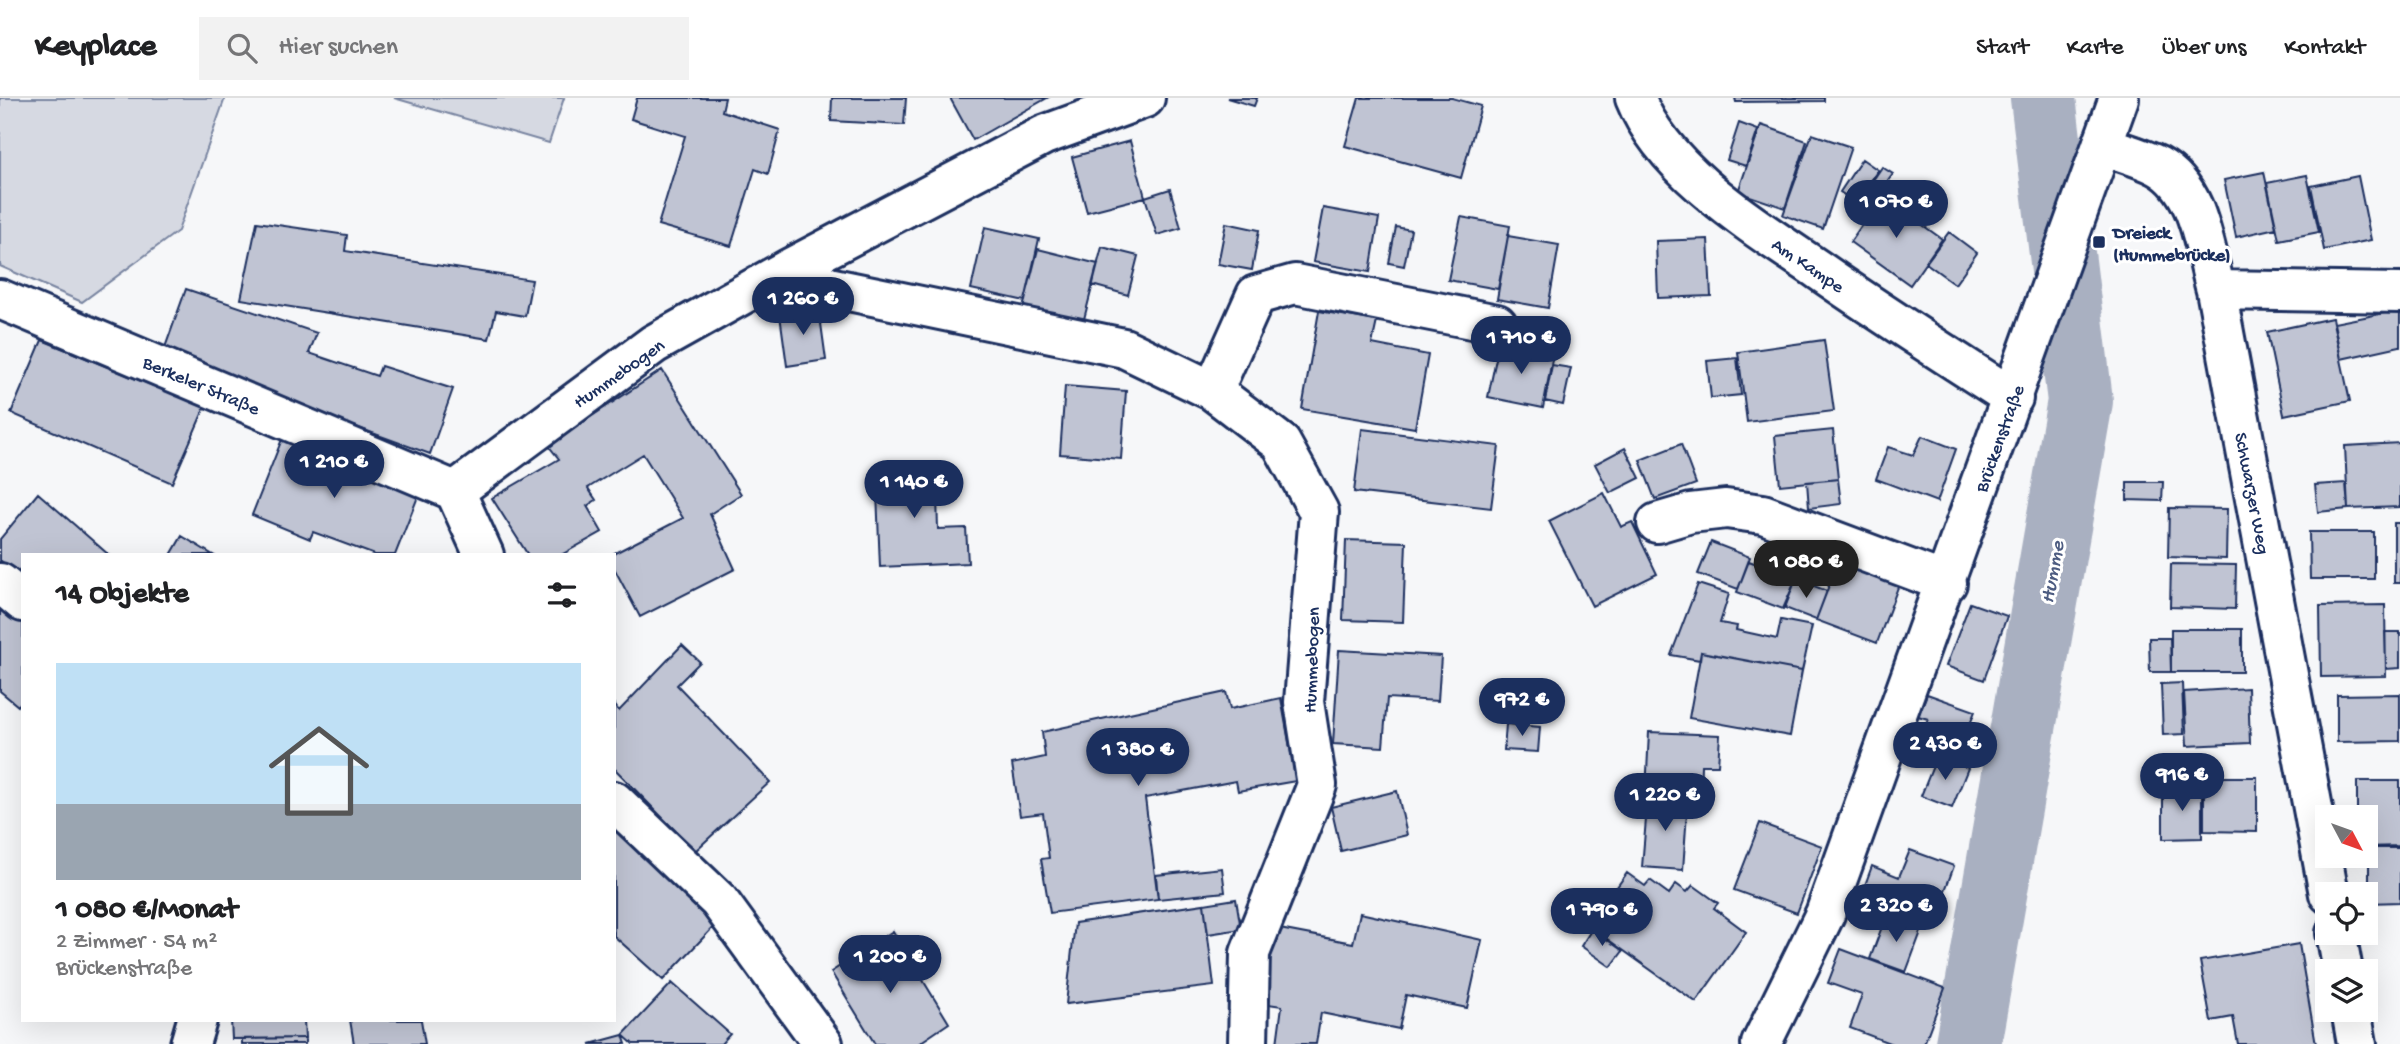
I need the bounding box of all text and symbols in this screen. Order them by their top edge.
search box [199,17,689,80]
text: Keyplace [35,29,157,67]
icon: search [223,29,261,67]
text: Hier suchen [279,33,398,64]
text: Start [1976,34,2028,63]
text: Karte [2066,34,2124,63]
text: Über uns [2162,34,2246,63]
text: Kontakt [2284,34,2365,63]
pin: 1 070 € [1831,180,1961,240]
text: 1 070 € [1860,189,1932,216]
place label: Dreieck (Hummebrücke) [2111,223,2231,268]
street label: Am Kampe [1766,234,1848,300]
marker: Dreieck (Hummebrücke) [2091,234,2107,250]
pin: 1 260 € [738,278,868,337]
text: 1 260 € [768,286,838,313]
pin: 1 710 € [1456,316,1586,376]
text: 1 710 € [1487,325,1555,352]
street label: Hummebogen [570,335,670,415]
street label: Berkeler Straße [138,352,263,422]
street label: Brückenstraße [1971,382,2031,497]
street label: Schwarzer Weg [2227,431,2274,557]
pin: 1 210 € [269,440,399,500]
text: 1 210 € [300,449,368,476]
pin: 1 140 € [849,460,979,520]
text: 1 140 € [880,469,948,496]
water label: Humme [2037,539,2072,606]
pin: 1 080 € [1741,540,1871,600]
text: 1 080 € [1770,549,1842,576]
icon: filters [543,576,581,614]
text: 14 Objekte [56,578,189,613]
street label: Hummebogen [1300,607,1327,714]
pin: 972 € [1473,678,1571,738]
text: 972 € [1495,687,1549,714]
icon: home [256,708,382,834]
pin: 2 430 € [1880,722,2010,782]
pin: 1 380 € [1073,728,1203,788]
text: 2 430 € [1909,731,1981,758]
text: 1 380 € [1102,737,1174,764]
pin: 916 € [2133,754,2231,813]
text: 916 € [2156,762,2208,789]
pin: 1 220 € [1600,774,1730,833]
text: 1 220 € [1630,782,1700,809]
north arrow [2315,805,2378,868]
map controls [2315,805,2378,1022]
button: locate [2315,882,2378,945]
pin: 2 320 € [1831,884,1961,944]
pin: 1 790 € [1537,888,1667,948]
text: 2 320 € [1860,893,1932,920]
text: 1 080 €/Monat [56,894,237,929]
text: 1 790 € [1567,897,1637,924]
text: 2 Zimmer · 54 m² [56,929,217,956]
pin: 1 200 € [825,936,955,995]
text: 1 200 € [854,944,926,971]
text: Brückenstraße [56,956,192,983]
button: layers [2315,959,2378,1022]

